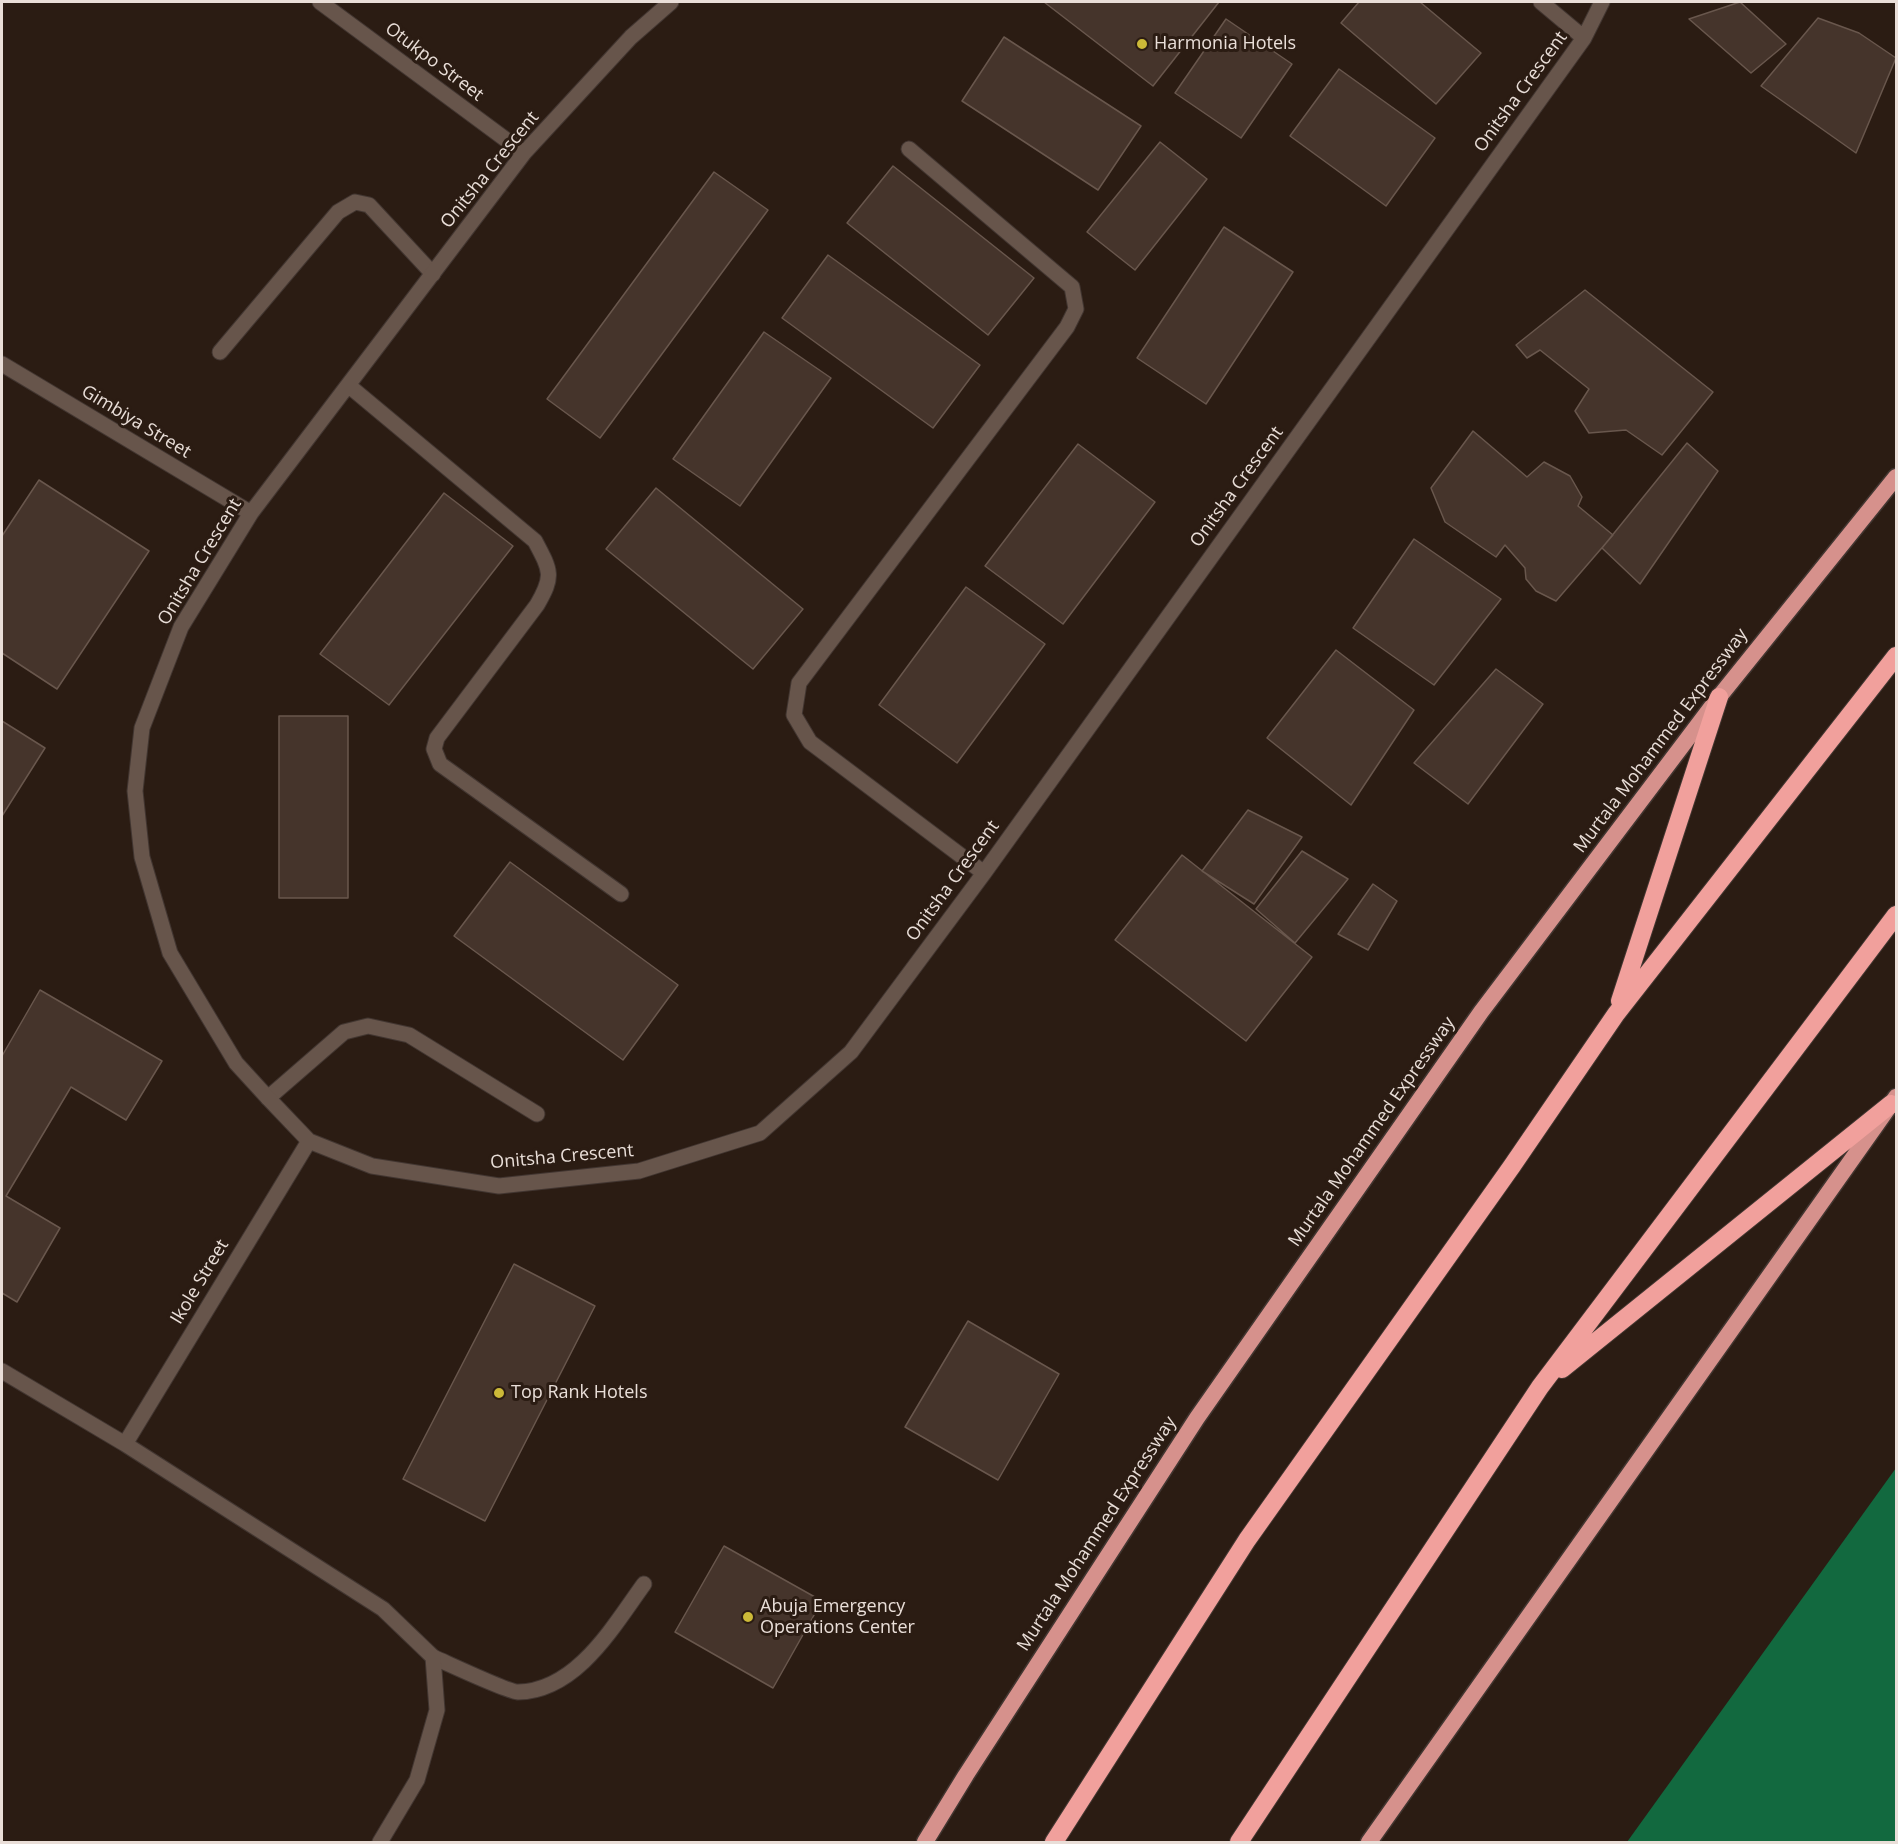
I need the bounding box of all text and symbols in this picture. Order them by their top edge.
street label: Otukpo Street [380,18,488,106]
street label: Onitsha Crescent [1470,27,1572,157]
place label: Harmonia Hotels [1154,33,1296,55]
marker: Harmonia Hotels [1135,37,1149,51]
street label: Onitsha Crescent [436,107,544,233]
street label: Gimbiya Street [77,381,195,463]
street label: Onitsha Crescent [1186,422,1288,552]
street label: Onitsha Crescent [154,495,246,629]
street label: Murtala Mohammed Expressway [1569,625,1753,857]
street label: Onitsha Crescent [902,816,1004,946]
street label: Murtala Mohammed Expressway [1284,1013,1460,1251]
street label: Onitsha Crescent [489,1140,635,1174]
street label: Ikole Street [166,1236,234,1328]
place label: Top Rank Hotels [511,1382,647,1404]
marker: Top Rank Hotels [492,1386,506,1400]
street label: Murtala Mohammed Expressway [1013,1413,1181,1655]
place label: Abuja Emergency Operations Center [760,1596,915,1638]
marker: Abuja Emergency Operations Center [741,1610,755,1624]

